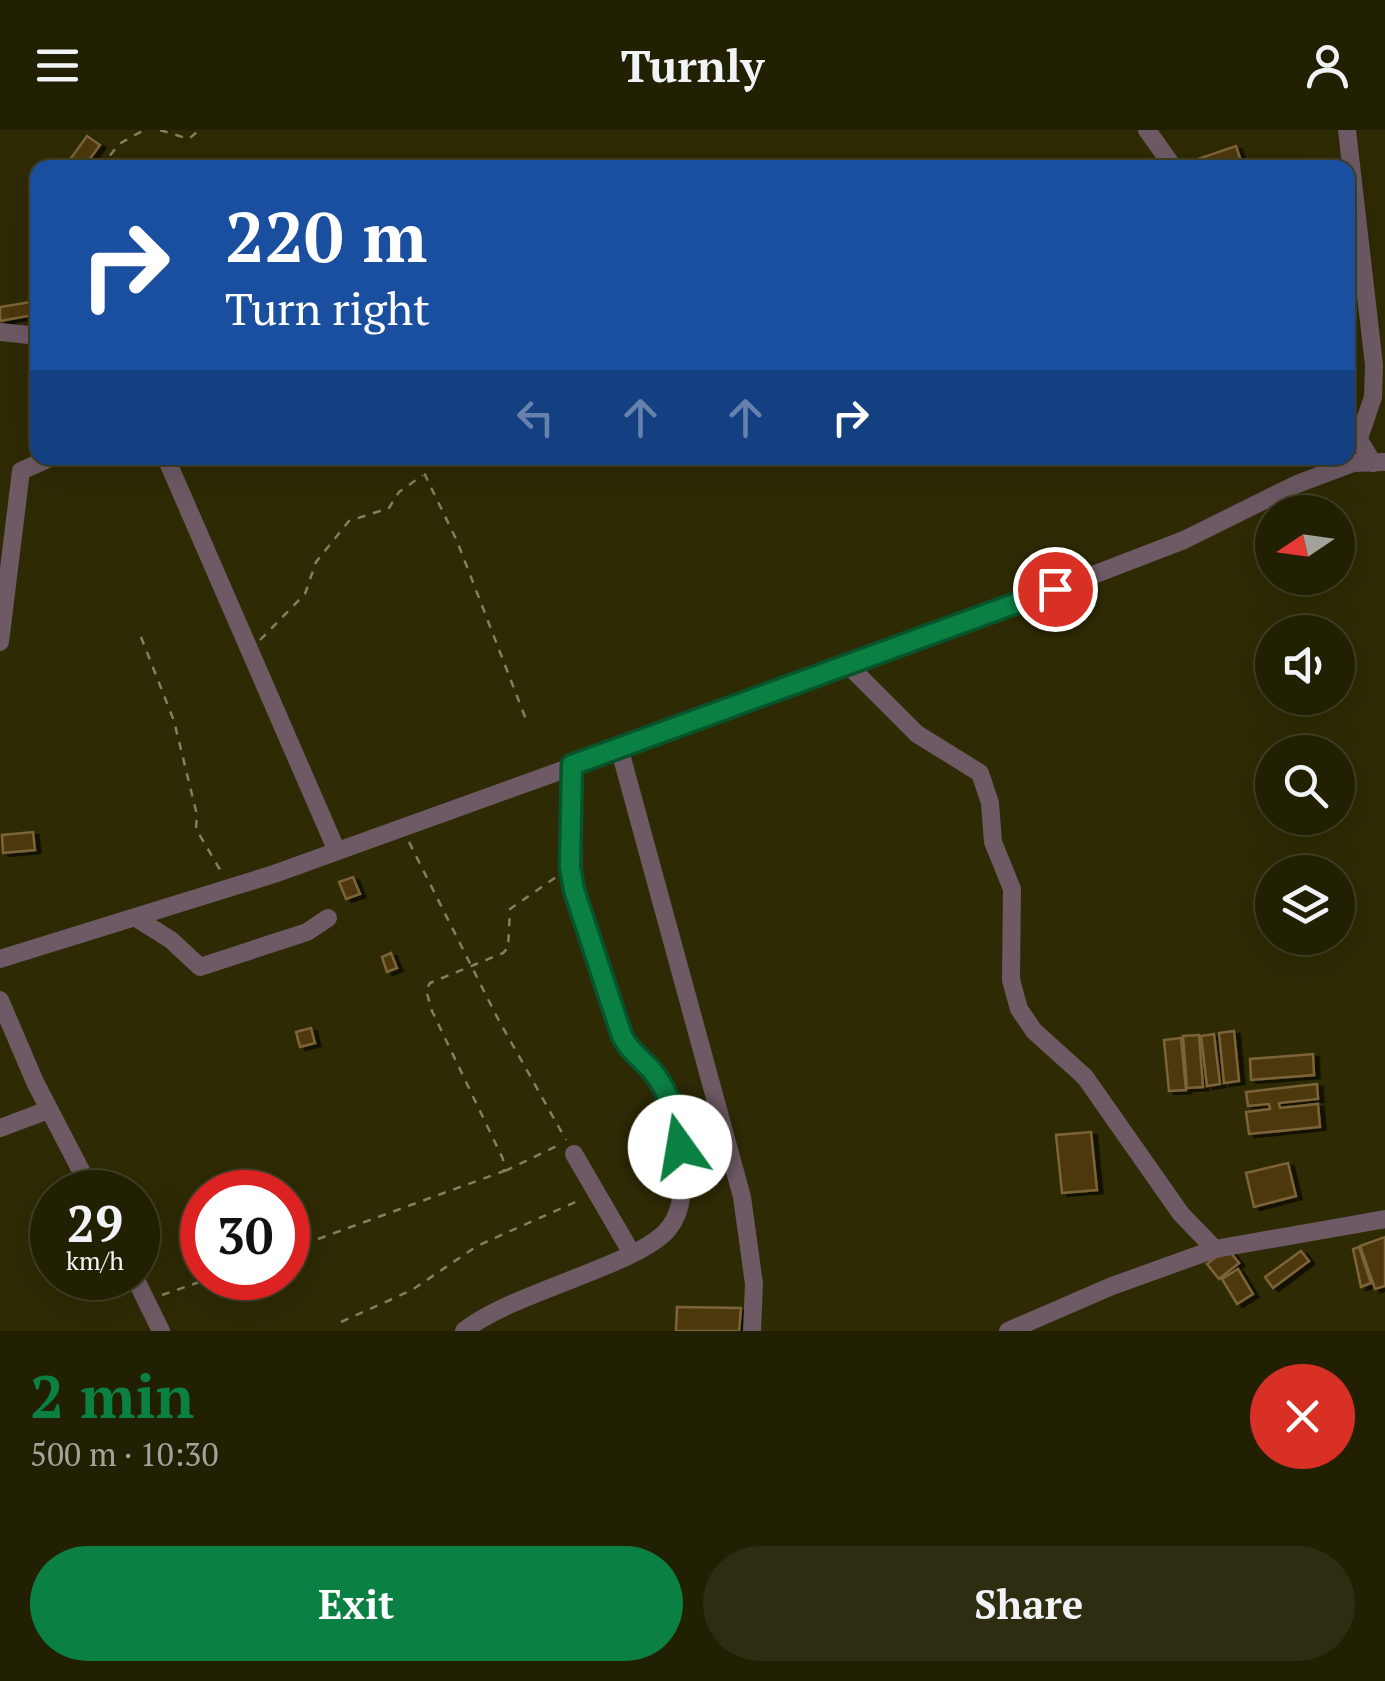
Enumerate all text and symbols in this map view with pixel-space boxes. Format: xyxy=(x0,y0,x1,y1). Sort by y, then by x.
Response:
text: Turnly xyxy=(621,35,764,95)
icon: menu xyxy=(30,38,85,93)
icon: person xyxy=(1300,38,1355,93)
text: 220 m xyxy=(225,189,427,282)
icon: right xyxy=(60,200,190,330)
text: Turn right xyxy=(225,278,430,338)
icon: left xyxy=(508,390,563,445)
icon: ahead xyxy=(613,390,668,445)
icon: ahead xyxy=(718,390,773,445)
icon: right xyxy=(823,390,878,445)
north arrow xyxy=(1255,495,1355,595)
map controls xyxy=(1255,495,1355,955)
pin xyxy=(1013,547,1098,632)
icon: arrive xyxy=(1028,562,1083,617)
button: sound xyxy=(1255,615,1355,715)
button: search xyxy=(1255,735,1355,835)
button: layers xyxy=(1255,855,1355,955)
position arrow xyxy=(628,1095,732,1199)
speed limit sign: 30 xyxy=(180,1170,310,1300)
text: 29 xyxy=(67,1190,123,1256)
text: km/h xyxy=(66,1244,124,1277)
text: 2 min xyxy=(30,1356,194,1435)
button: close xyxy=(1250,1364,1355,1469)
text: 500 m · 10:30 xyxy=(30,1433,218,1475)
button: Exit xyxy=(30,1546,683,1661)
button: Share xyxy=(703,1546,1355,1661)

